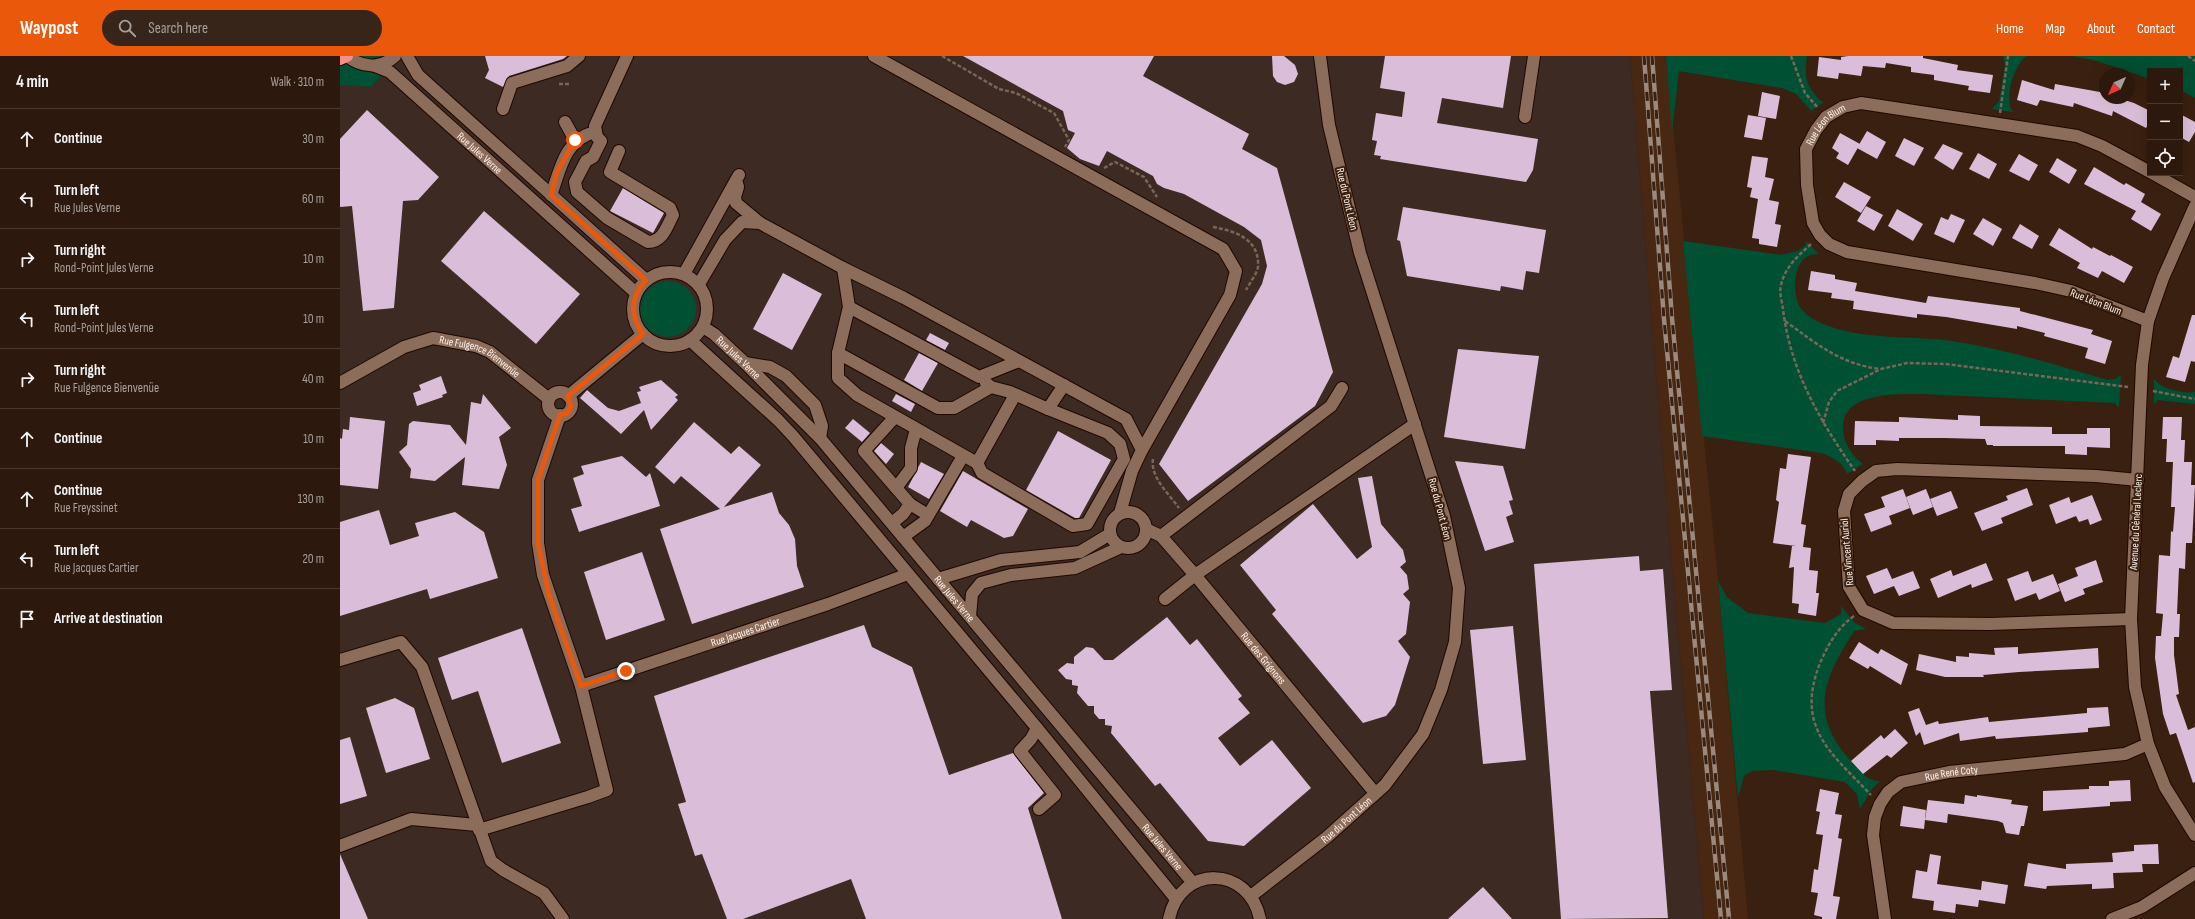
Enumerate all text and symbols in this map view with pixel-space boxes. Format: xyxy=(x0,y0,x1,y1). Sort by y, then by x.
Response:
search box xyxy=(102,10,382,46)
text: Waypost xyxy=(20,17,78,40)
icon: search xyxy=(116,17,138,39)
text: Search here xyxy=(148,19,208,38)
text: Home xyxy=(1996,20,2024,37)
text: Map xyxy=(2046,20,2065,37)
text: About xyxy=(2087,20,2115,37)
text: Contact xyxy=(2137,20,2175,37)
north arrow xyxy=(2099,68,2135,104)
map controls xyxy=(2147,68,2183,176)
button: + xyxy=(2147,68,2183,104)
text: 4 min xyxy=(16,72,49,92)
text: Walk · 310 m xyxy=(271,74,324,90)
street label: Rue Léon Blum xyxy=(1803,101,1848,147)
button: − xyxy=(2147,104,2183,140)
icon: ahead xyxy=(16,128,38,150)
text: Continue xyxy=(54,129,103,148)
street label: Rue Jules Verne xyxy=(455,129,505,176)
text: 30 m xyxy=(302,131,324,147)
route start xyxy=(566,131,584,149)
button: locate xyxy=(2147,140,2183,176)
street label: Rue du Pont Léon xyxy=(1334,167,1361,232)
text: Turn left xyxy=(54,181,99,200)
icon: left xyxy=(16,188,38,210)
text: 60 m xyxy=(302,191,324,207)
text: Rue Jules Verne xyxy=(54,200,120,216)
text: Turn right xyxy=(54,241,106,260)
icon: right xyxy=(16,248,38,270)
text: 10 m xyxy=(303,251,324,267)
text: Rond-Point Jules Verne xyxy=(54,260,154,276)
street label: Rue Léon Blum xyxy=(2069,286,2123,318)
text: Turn left xyxy=(54,301,99,320)
icon: left xyxy=(16,308,38,330)
text: 10 m xyxy=(303,311,324,327)
text: Rond-Point Jules Verne xyxy=(54,320,154,336)
street label: Rue Fulgence Bienvenüe xyxy=(438,333,523,380)
street label: Rue Jules Verne xyxy=(714,333,764,382)
text: Turn right xyxy=(54,361,106,380)
icon: right xyxy=(16,368,38,390)
text: 40 m xyxy=(302,371,324,387)
text: Rue Fulgence Bienvenüe xyxy=(54,380,159,396)
icon: ahead xyxy=(16,428,38,450)
text: Continue xyxy=(54,429,103,448)
text: 10 m xyxy=(303,431,324,447)
street label: Avenue du Général Leclerc xyxy=(2127,474,2145,571)
street label: Rue du Pont Léon xyxy=(1425,477,1455,542)
text: Continue xyxy=(54,481,103,500)
icon: ahead xyxy=(16,488,38,510)
text: 130 m xyxy=(298,491,324,507)
text: Rue Freyssinet xyxy=(54,500,118,516)
street label: Rue Vincent Auriol xyxy=(1838,518,1856,586)
text: Turn left xyxy=(54,541,99,560)
icon: left xyxy=(16,548,38,570)
text: 20 m xyxy=(302,551,324,567)
text: Rue Jacques Cartier xyxy=(54,560,139,576)
street label: Rue Jules Verne xyxy=(931,573,978,624)
icon: arrive xyxy=(16,608,38,630)
text: Arrive at destination xyxy=(54,609,163,628)
street label: Rue Jacques Cartier xyxy=(709,614,781,649)
street label: Rue des Grignons xyxy=(1238,629,1289,687)
route end xyxy=(617,662,635,680)
street label: Rue René Coty xyxy=(1924,762,1979,783)
street label: Rue du Pont Léon xyxy=(1318,794,1374,846)
street label: Rue Jules Verne xyxy=(1140,821,1186,873)

